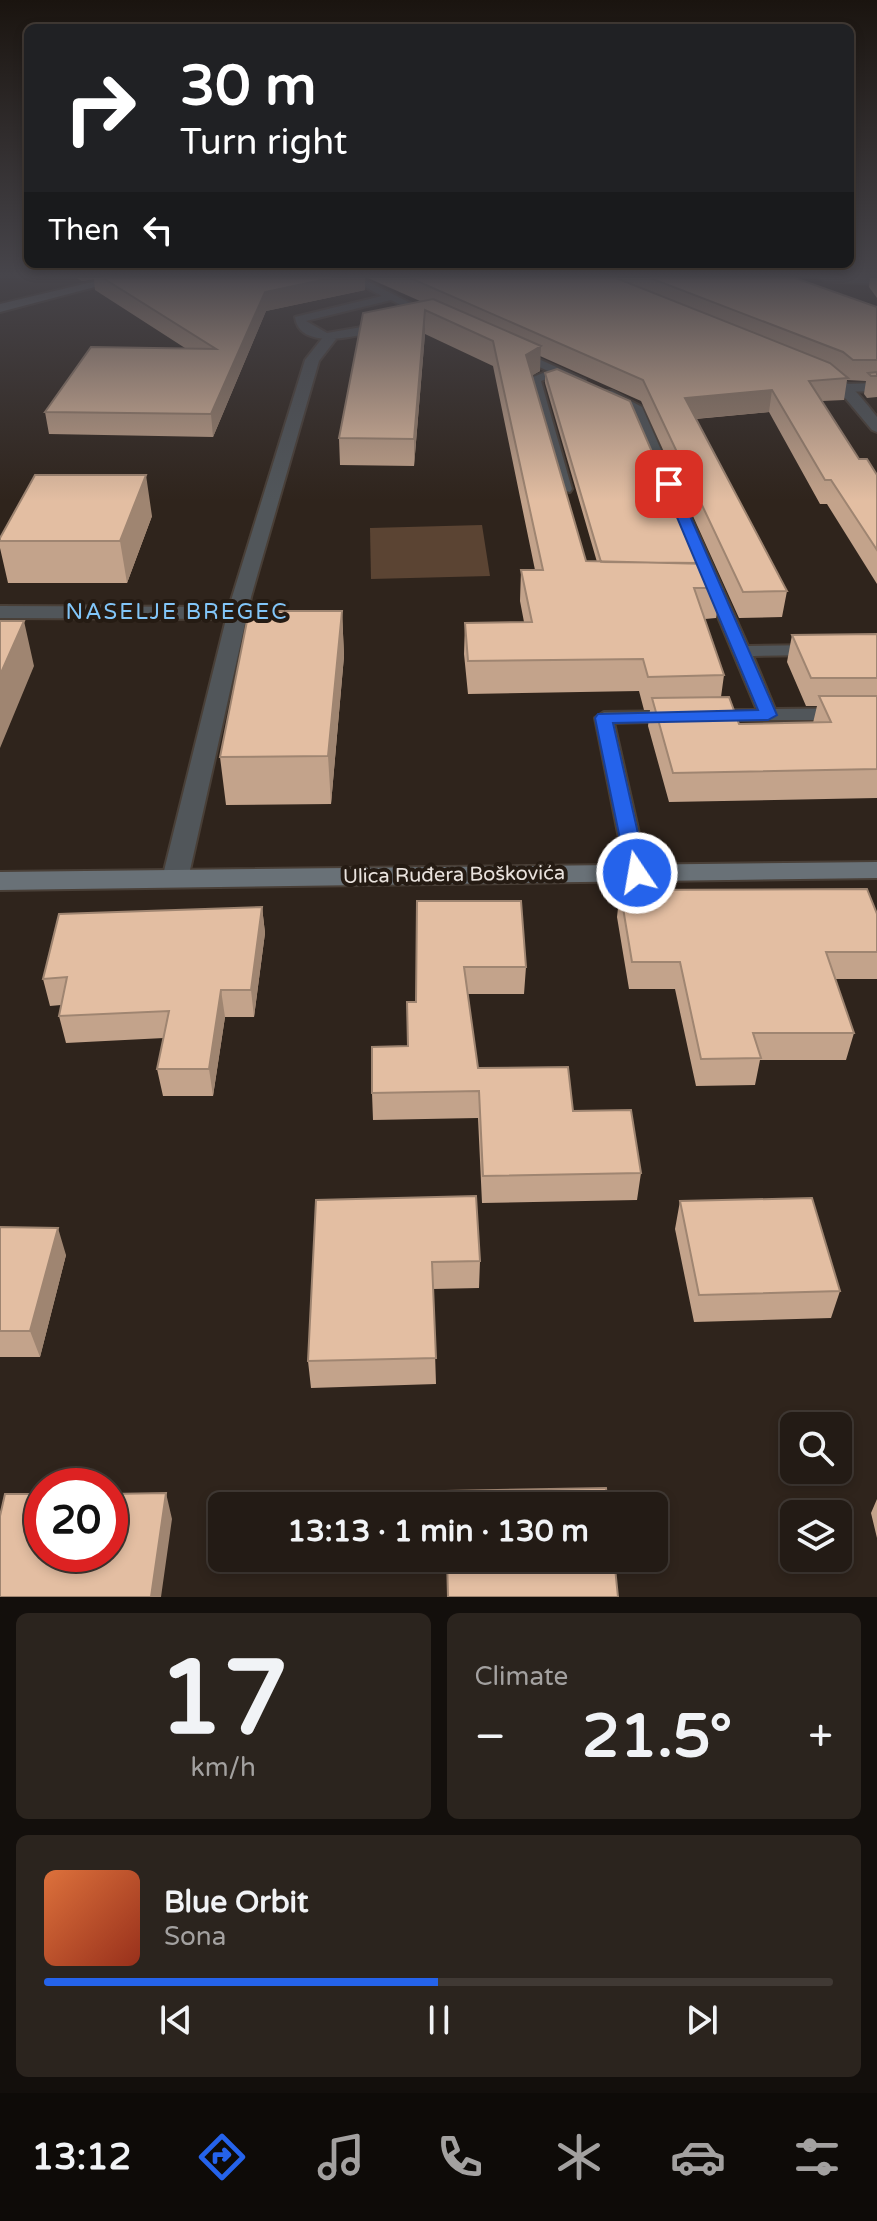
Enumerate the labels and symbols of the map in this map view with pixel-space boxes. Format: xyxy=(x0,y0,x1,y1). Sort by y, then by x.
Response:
pin xyxy=(635,450,703,518)
district label: NASELJE BREGEC xyxy=(66,599,288,625)
position arrow xyxy=(595,831,679,915)
street label: Ulica Ruđera Boškovića xyxy=(343,861,565,889)
speed limit sign: 20 xyxy=(24,1468,128,1572)

